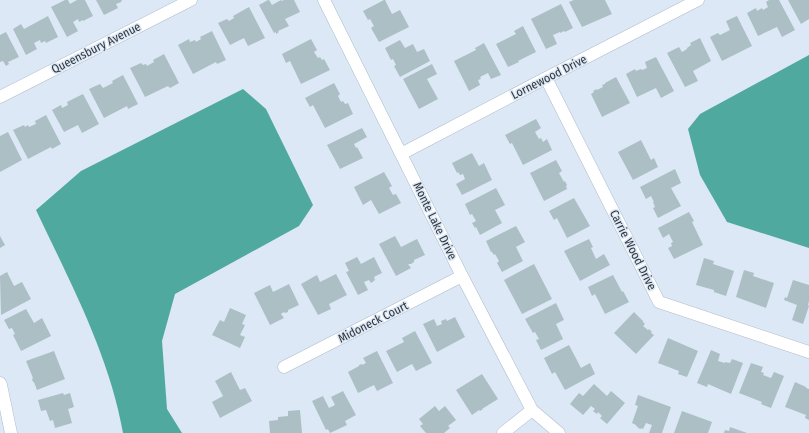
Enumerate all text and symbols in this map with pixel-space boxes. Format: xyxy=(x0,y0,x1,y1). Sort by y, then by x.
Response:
street label: Queensbury Avenue xyxy=(49,19,143,77)
street label: Lornewood Drive xyxy=(509,52,589,102)
street label: Monte Lake Drive xyxy=(410,180,460,262)
street label: Carrie Wood Drive xyxy=(607,208,659,293)
street label: Midoneck Court xyxy=(336,298,410,346)

